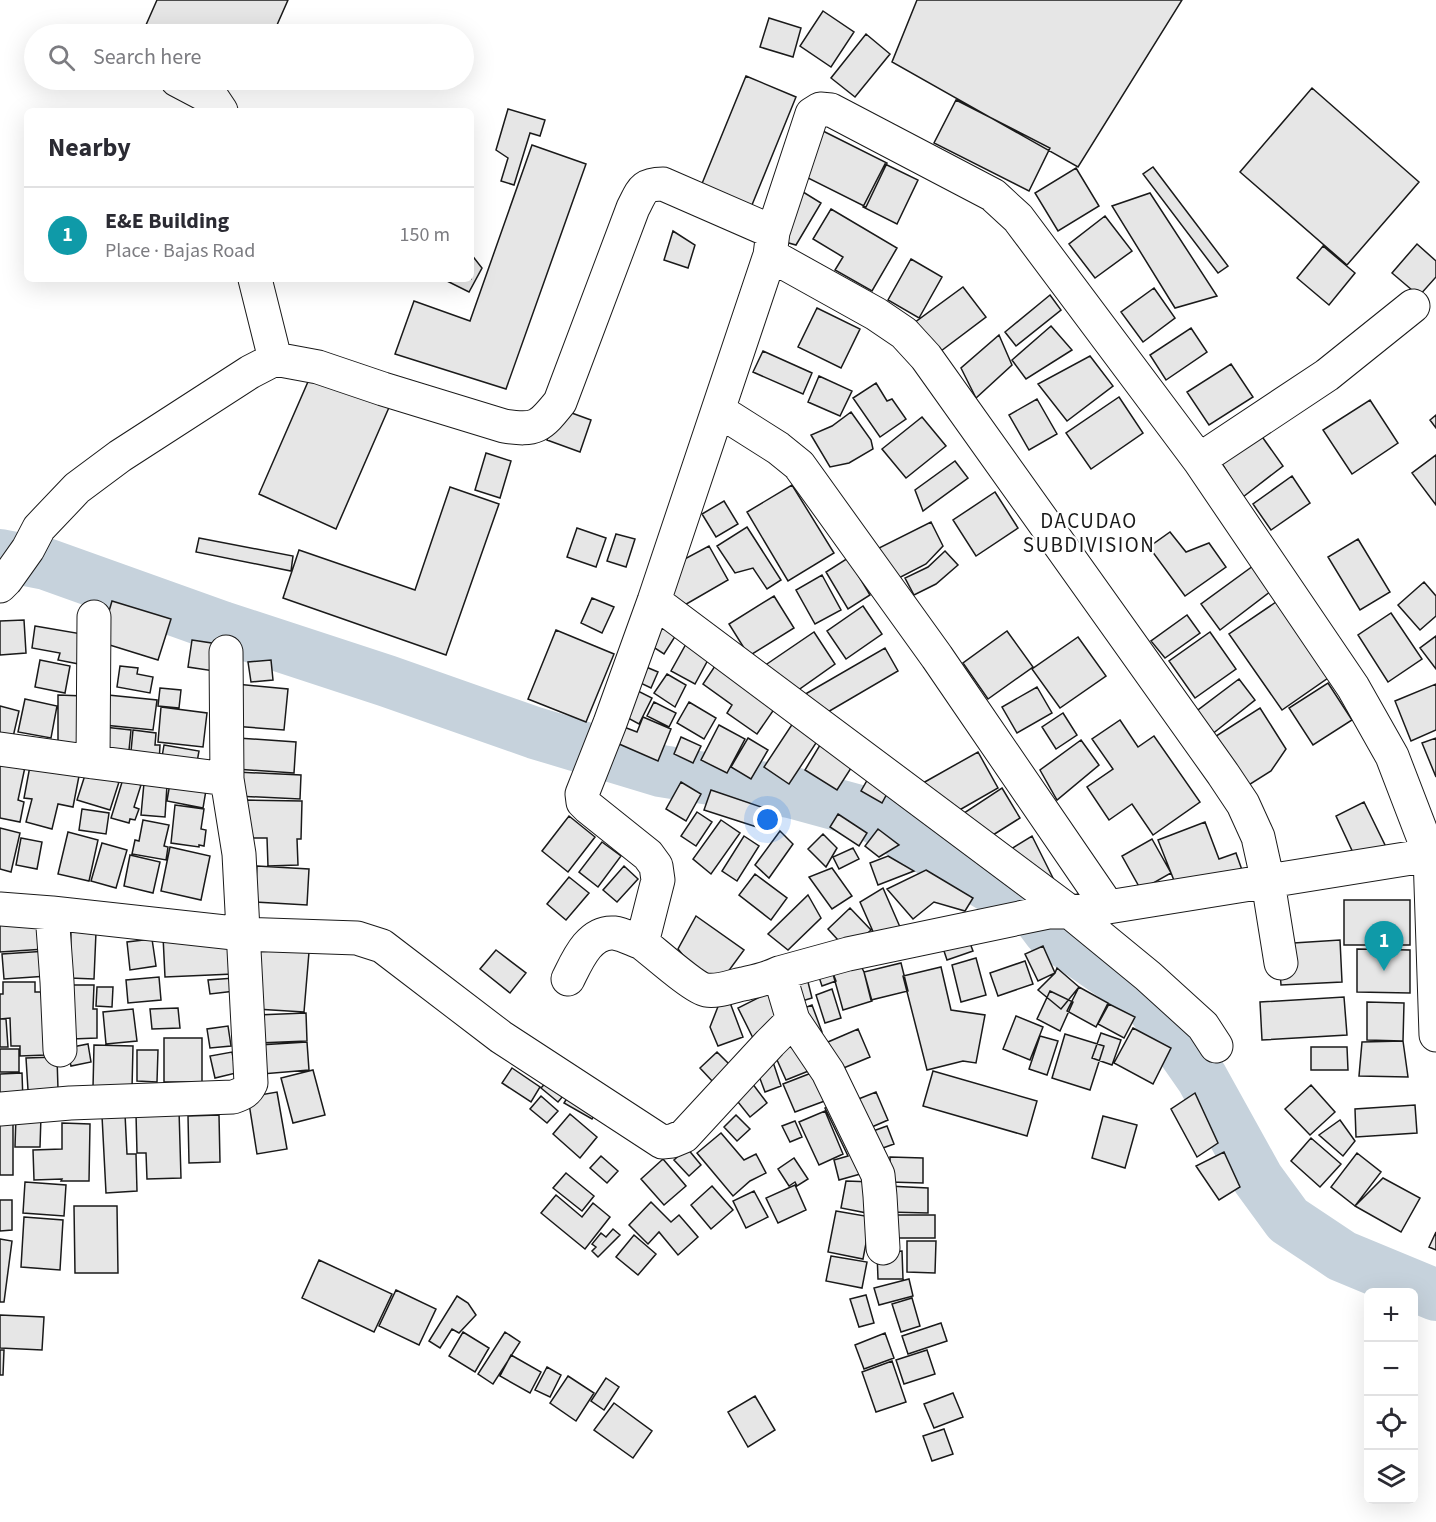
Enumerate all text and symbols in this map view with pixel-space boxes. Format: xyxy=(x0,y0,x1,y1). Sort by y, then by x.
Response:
search box xyxy=(24,24,474,90)
icon: search xyxy=(45,41,78,74)
text: Search here xyxy=(93,41,201,73)
text: Nearby xyxy=(48,129,131,166)
text: E&E Building xyxy=(105,205,229,237)
text: 1 xyxy=(62,221,73,249)
text: 150 m xyxy=(400,221,450,249)
text: Place · Bajas Road xyxy=(105,237,255,265)
district label: DACUDAO SUBDIVISION xyxy=(1023,506,1155,560)
your location xyxy=(753,805,782,834)
pin: 1 xyxy=(1364,922,1404,971)
map controls xyxy=(1364,1288,1418,1504)
button: + xyxy=(1364,1288,1418,1342)
button: − xyxy=(1364,1342,1418,1396)
button: locate xyxy=(1364,1396,1418,1450)
button: layers xyxy=(1364,1450,1418,1504)

